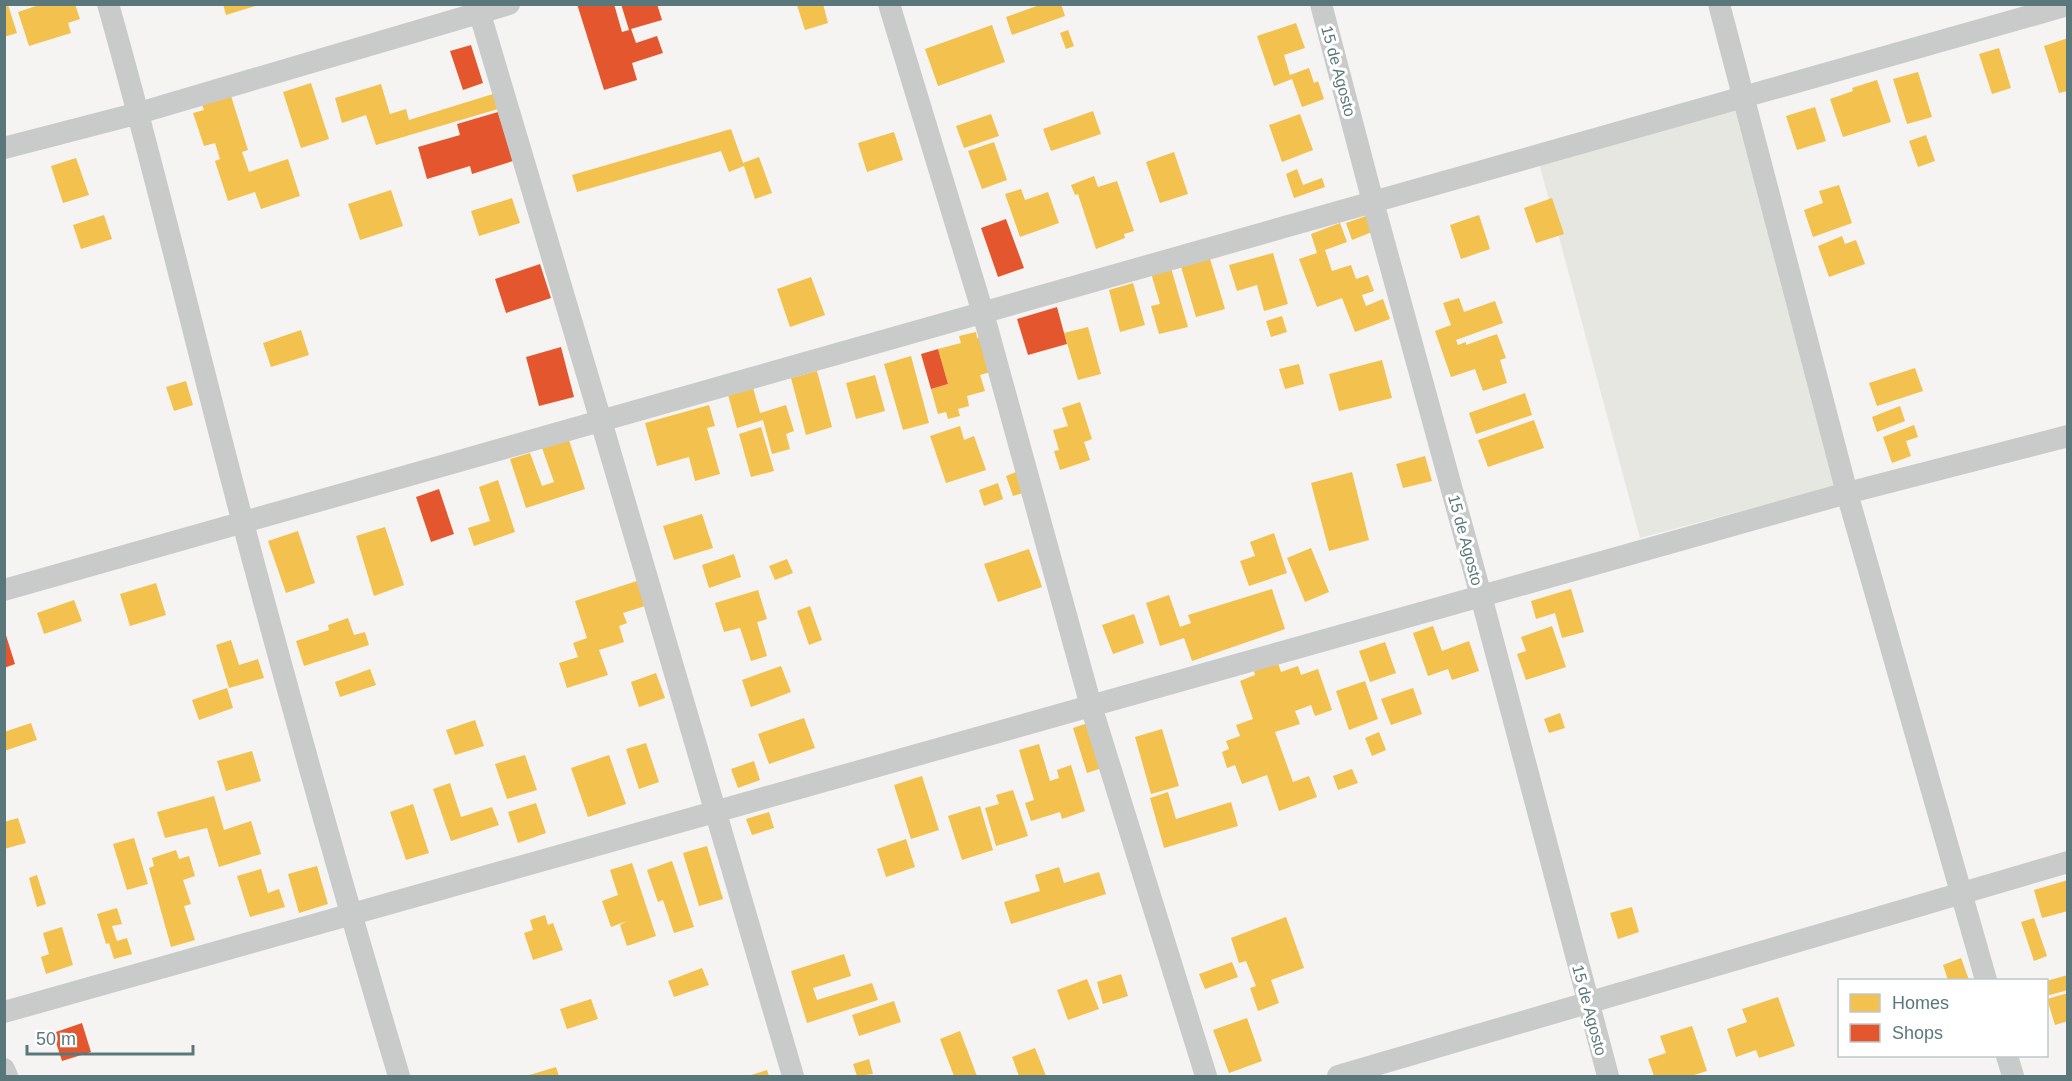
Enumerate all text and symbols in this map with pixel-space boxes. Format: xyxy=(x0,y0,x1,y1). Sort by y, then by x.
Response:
street label: 15 de Agosto xyxy=(1318,24,1359,119)
street label: 15 de Agosto xyxy=(1445,493,1486,588)
street label: 15 de Agosto xyxy=(1569,963,1610,1058)
legend xyxy=(1838,979,2048,1057)
text: Homes xyxy=(1892,993,1949,1013)
scale bar xyxy=(27,1018,194,1056)
text: Shops xyxy=(1892,1023,1943,1043)
text: 50 m xyxy=(36,1029,76,1049)

